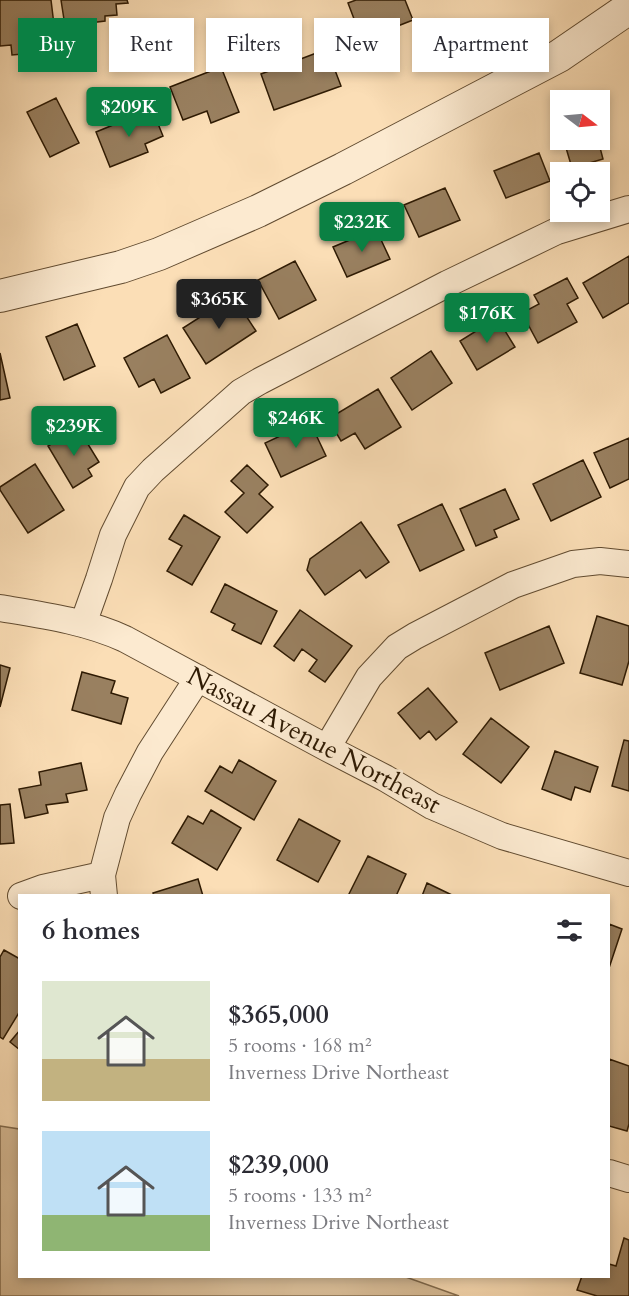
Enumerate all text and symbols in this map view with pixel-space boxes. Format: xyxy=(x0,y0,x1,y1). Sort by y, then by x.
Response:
chip: Buy xyxy=(18,18,97,72)
chip: Rent xyxy=(109,18,194,72)
chip: Filters xyxy=(206,18,302,72)
chip: New xyxy=(314,18,400,72)
chip: Apartment xyxy=(412,18,549,72)
pin: $209K xyxy=(87,87,171,138)
north arrow xyxy=(550,90,610,150)
map controls xyxy=(550,90,610,222)
text: $209K xyxy=(100,93,158,120)
button: locate xyxy=(550,162,610,222)
pin: $232K xyxy=(320,202,404,253)
text: $232K xyxy=(333,208,391,235)
pin: $365K xyxy=(177,279,261,330)
text: $365K xyxy=(190,285,248,312)
pin: $176K xyxy=(445,293,529,344)
text: $176K xyxy=(458,299,516,326)
pin: $246K xyxy=(254,398,338,449)
text: $246K xyxy=(267,404,325,431)
pin: $239K xyxy=(32,406,116,457)
text: $239K xyxy=(45,412,103,439)
street label: Nassau Avenue Northeast xyxy=(181,658,447,822)
text: 6 homes xyxy=(42,913,140,948)
icon: filters xyxy=(553,914,586,947)
text: $365,000 xyxy=(228,997,329,1032)
icon: home xyxy=(90,1005,162,1077)
text: 5 rooms · 168 m² xyxy=(228,1032,372,1059)
text: Inverness Drive Northeast xyxy=(228,1059,449,1086)
text: $239,000 xyxy=(228,1147,329,1182)
icon: home xyxy=(90,1155,162,1227)
text: 5 rooms · 133 m² xyxy=(228,1182,372,1209)
text: Inverness Drive Northeast xyxy=(228,1209,449,1236)

